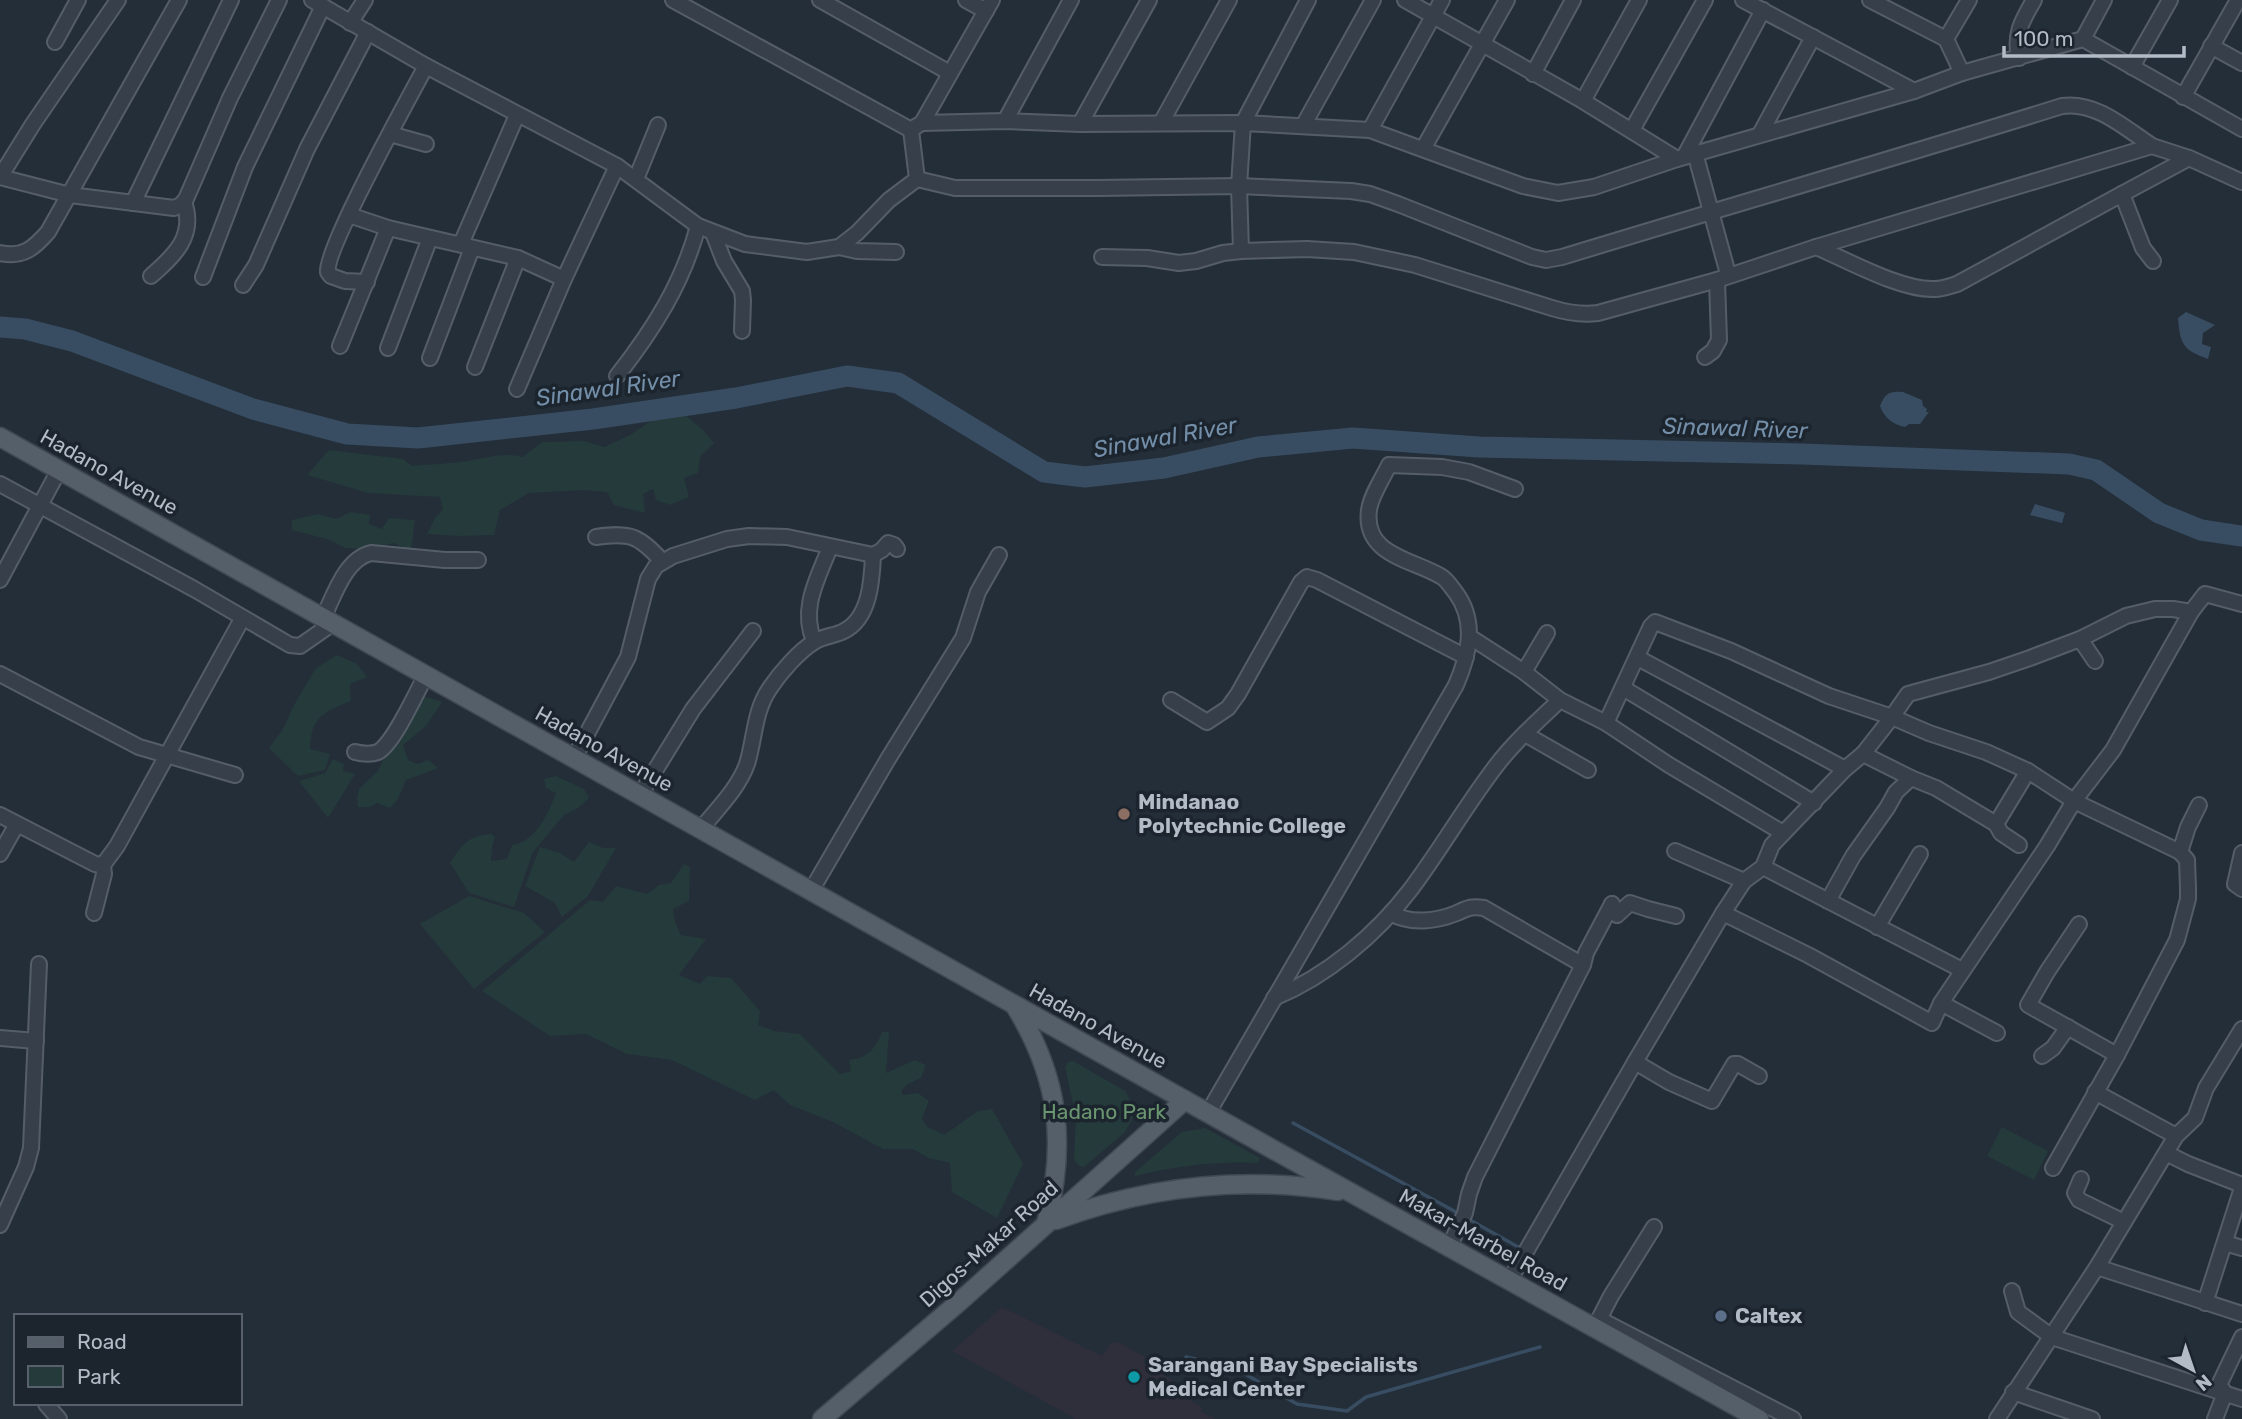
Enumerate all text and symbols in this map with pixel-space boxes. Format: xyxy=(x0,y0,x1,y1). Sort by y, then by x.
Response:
scale bar xyxy=(2004,14,2184,58)
text: 100 m xyxy=(2014,26,2073,51)
water label: Sinawal River xyxy=(534,364,683,412)
water label: Sinawal River xyxy=(1091,410,1240,463)
water label: Sinawal River xyxy=(1662,411,1809,445)
street label: Hadano Avenue xyxy=(36,423,182,520)
street label: Hadano Avenue xyxy=(531,700,677,797)
place label: Mindanao Polytechnic College xyxy=(1138,789,1346,838)
marker: Mindanao Polytechnic College xyxy=(1116,806,1132,822)
street label: Hadano Avenue xyxy=(1025,977,1171,1074)
park label: Hadano Park xyxy=(1042,1099,1166,1124)
street label: Digos-Makar Road xyxy=(914,1175,1063,1312)
street label: Makar-Marbel Road xyxy=(1395,1183,1572,1296)
place label: Caltex xyxy=(1735,1303,1803,1328)
marker: Caltex xyxy=(1713,1308,1729,1324)
legend xyxy=(14,1314,242,1405)
text: Road xyxy=(77,1329,127,1354)
north arrow xyxy=(2158,1335,2228,1405)
place label: Sarangani Bay Specialists Medical Center xyxy=(1148,1352,1418,1401)
text: Park xyxy=(77,1364,121,1389)
marker: Sarangani Bay Specialists Medical Center xyxy=(1126,1369,1142,1385)
text: N xyxy=(2191,1369,2216,1396)

